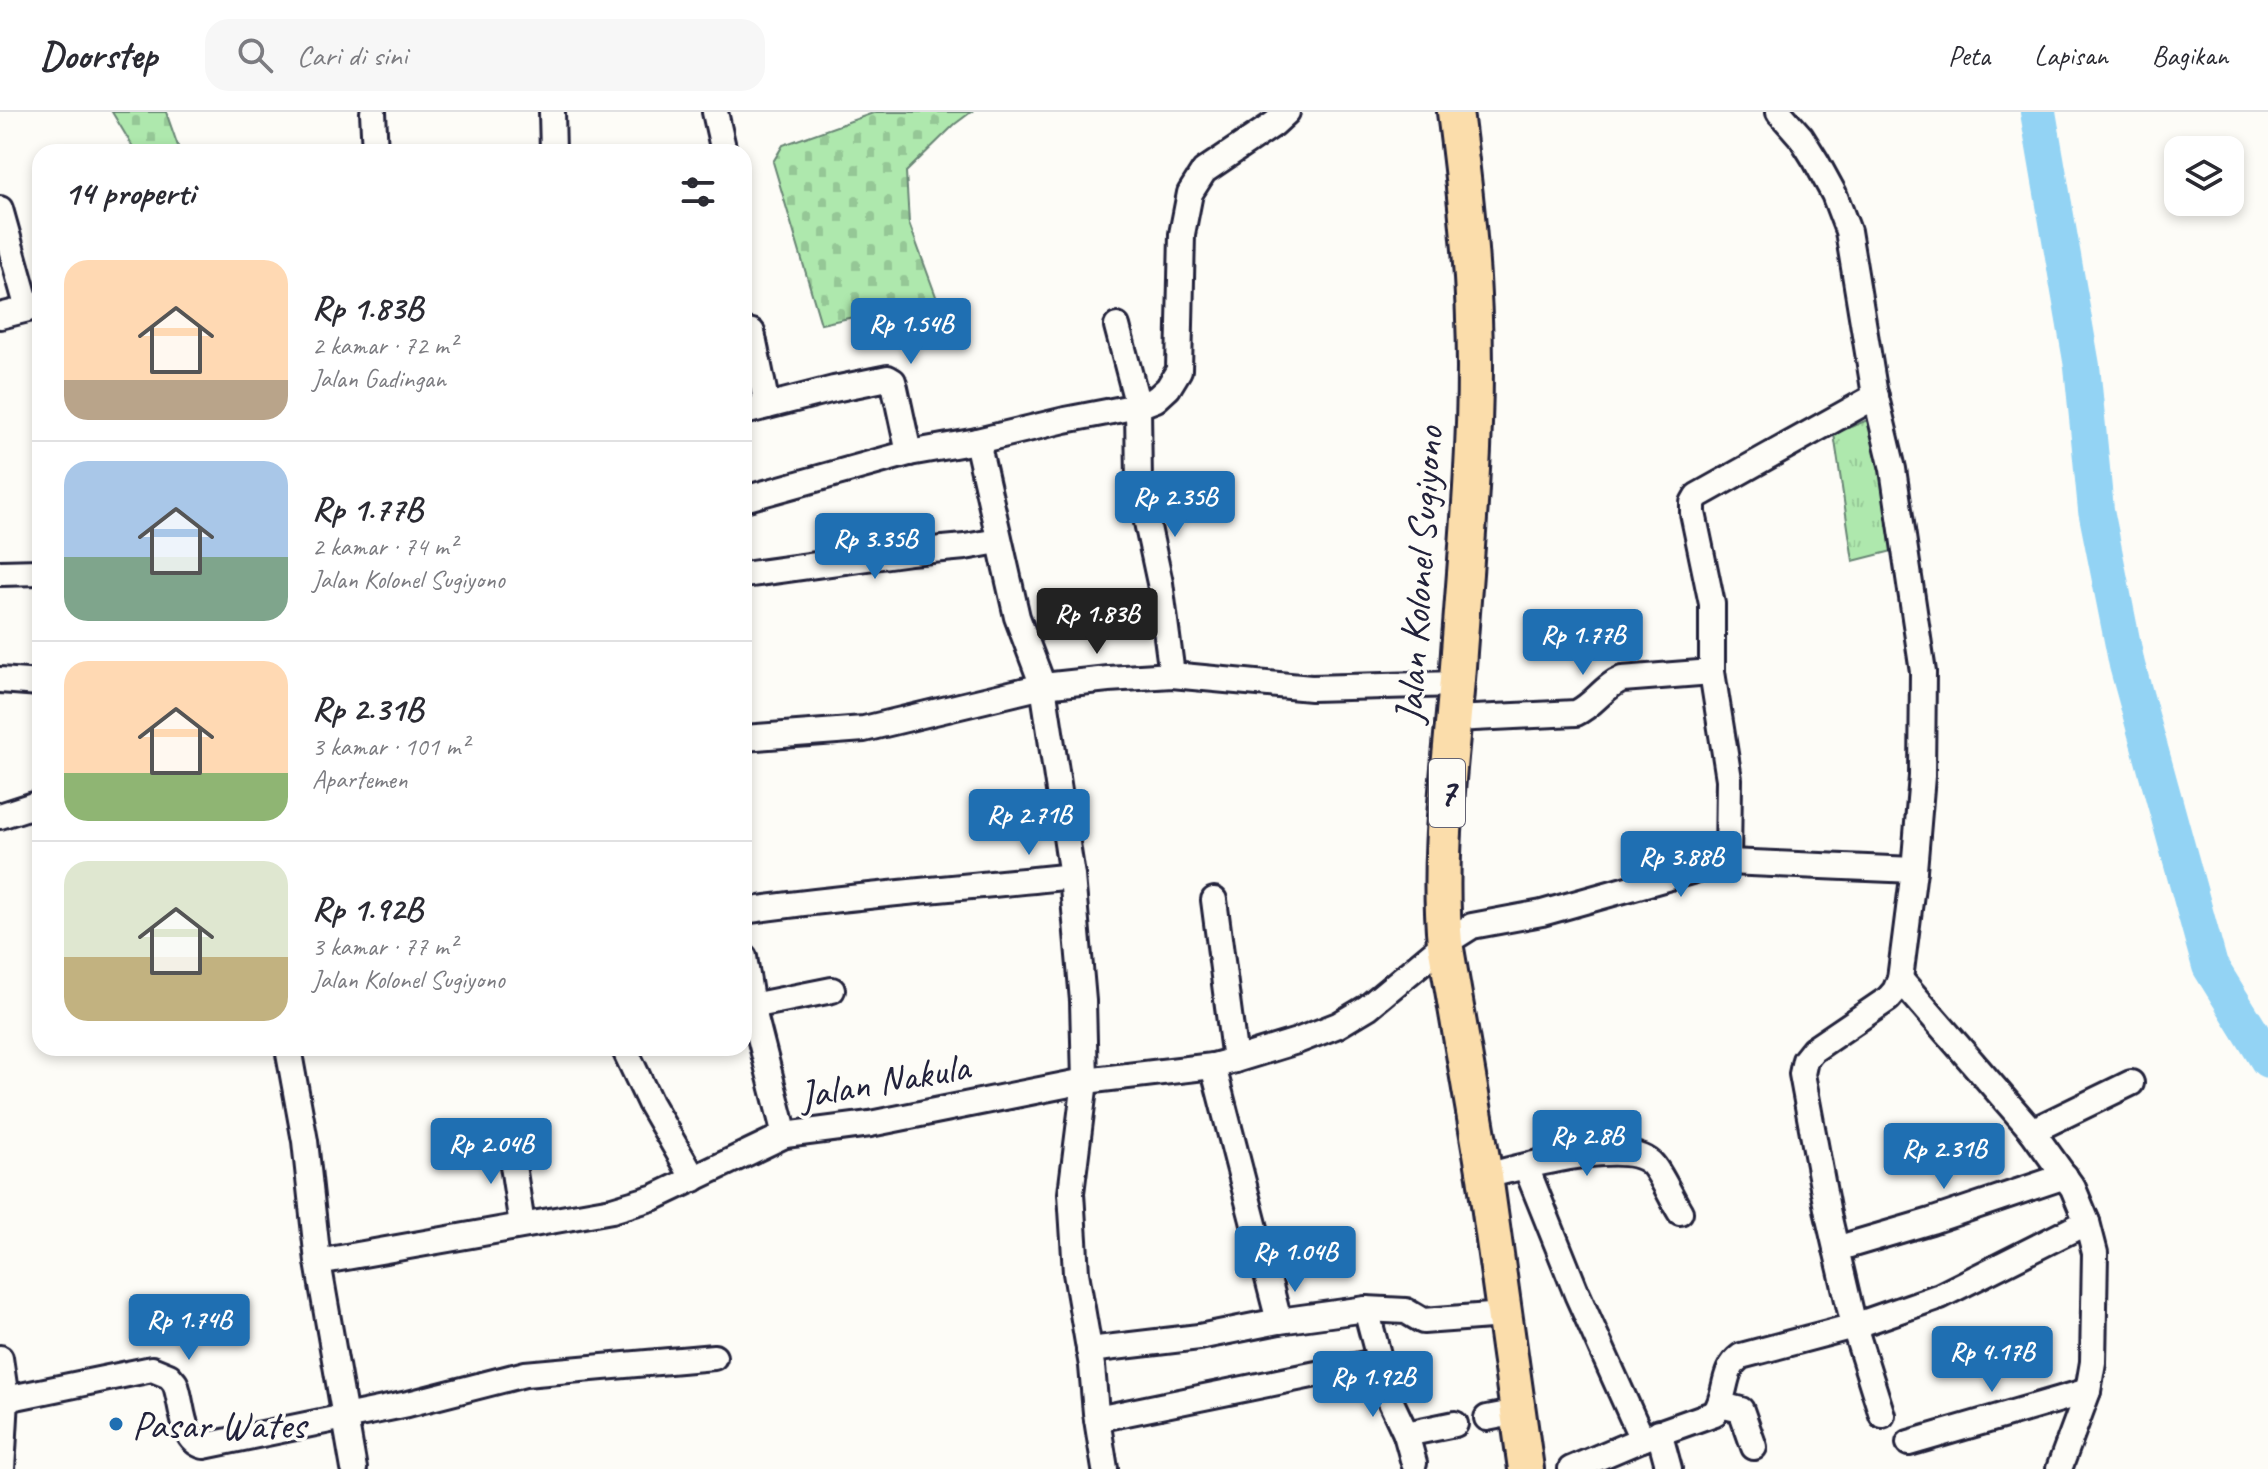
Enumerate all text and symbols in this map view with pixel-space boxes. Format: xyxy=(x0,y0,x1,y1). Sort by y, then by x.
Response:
search box xyxy=(205,19,765,91)
text: Doorstep xyxy=(40,32,157,79)
icon: search xyxy=(233,33,277,77)
text: Cari di sini xyxy=(297,36,407,74)
text: Peta xyxy=(1948,38,1990,73)
text: Lapisan xyxy=(2034,38,2108,73)
text: Bagikan xyxy=(2152,38,2228,73)
map controls xyxy=(2164,136,2244,216)
button: layers xyxy=(2164,136,2244,216)
icon: filters xyxy=(676,170,720,214)
text: 14 properti xyxy=(64,171,195,214)
text: Rp 1.83B xyxy=(312,286,423,329)
icon: home xyxy=(128,292,224,388)
pin: Rp 1.54B xyxy=(828,298,994,366)
text: Rp 1.54B xyxy=(869,307,953,340)
text: 2 kamar · 72 m² xyxy=(312,329,457,362)
text: Jalan Gadingan xyxy=(312,362,446,395)
street label: Jalan Kolonel Sugiyono xyxy=(1384,424,1454,727)
pin: Rp 2.35B xyxy=(1092,471,1258,539)
text: Rp 2.35B xyxy=(1133,480,1217,513)
text: Rp 1.77B xyxy=(312,487,422,530)
icon: home xyxy=(128,493,224,589)
pin: Rp 3.35B xyxy=(792,513,958,581)
text: Rp 3.35B xyxy=(833,522,917,555)
text: 2 kamar · 74 m² xyxy=(312,530,457,563)
text: Jalan Kolonel Sugiyono xyxy=(312,563,505,596)
pin: Rp 1.83B xyxy=(1014,588,1180,656)
text: Rp 1.83B xyxy=(1055,597,1139,630)
pin: Rp 1.77B xyxy=(1500,609,1666,677)
text: Rp 1.77B xyxy=(1541,618,1625,651)
text: Rp 2.31B xyxy=(312,687,423,730)
icon: home xyxy=(128,693,224,789)
text: 3 kamar · 101 m² xyxy=(312,730,468,763)
road number: 7 xyxy=(1429,759,1465,827)
text: Apartemen xyxy=(312,763,407,796)
pin: Rp 2.71B xyxy=(946,789,1112,857)
text: Rp 2.71B xyxy=(987,798,1071,831)
pin: Rp 3.88B xyxy=(1598,831,1764,899)
text: Rp 3.88B xyxy=(1639,840,1723,873)
text: Rp 1.92B xyxy=(312,887,422,930)
icon: home xyxy=(128,893,224,989)
text: 3 kamar · 77 m² xyxy=(312,930,457,963)
text: Jalan Kolonel Sugiyono xyxy=(312,963,505,996)
street label: Jalan Nakula xyxy=(793,1041,976,1121)
pin: Rp 2.8B xyxy=(1513,1110,1661,1178)
pin: Rp 2.04B xyxy=(408,1118,574,1186)
text: Rp 2.8B xyxy=(1551,1119,1623,1152)
pin: Rp 2.31B xyxy=(1861,1123,2027,1191)
text: Rp 2.04B xyxy=(449,1127,533,1160)
text: Rp 2.31B xyxy=(1902,1132,1986,1165)
pin: Rp 1.04B xyxy=(1212,1226,1378,1294)
text: Rp 1.04B xyxy=(1253,1235,1337,1268)
pin: Rp 1.74B xyxy=(106,1294,272,1362)
text: Rp 1.74B xyxy=(147,1303,231,1336)
pin: Rp 4.17B xyxy=(1909,1326,2075,1394)
text: Rp 4.17B xyxy=(1950,1335,2034,1368)
pin: Rp 1.92B xyxy=(1290,1351,1456,1419)
text: Rp 1.92B xyxy=(1331,1360,1415,1393)
place label: Pasar Wates xyxy=(132,1400,309,1450)
marker: Pasar Wates xyxy=(107,1415,125,1433)

